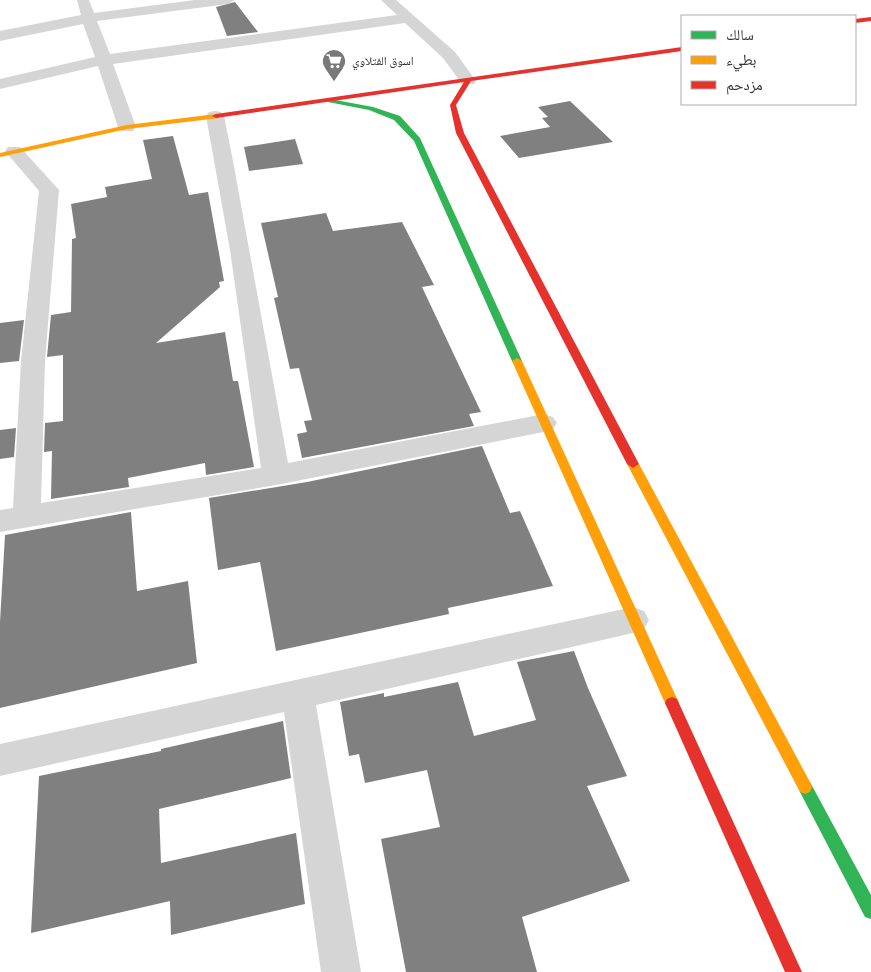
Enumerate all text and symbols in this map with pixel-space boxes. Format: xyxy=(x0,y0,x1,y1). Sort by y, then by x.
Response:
legend xyxy=(681,15,856,105)
text: سالك xyxy=(726,26,754,44)
supermarket icon: اسوق الفتلاوي xyxy=(321,48,347,82)
text: بطيء xyxy=(726,51,756,72)
place label: اسوق الفتلاوي xyxy=(352,54,414,71)
text: مزدحم xyxy=(726,76,763,95)

